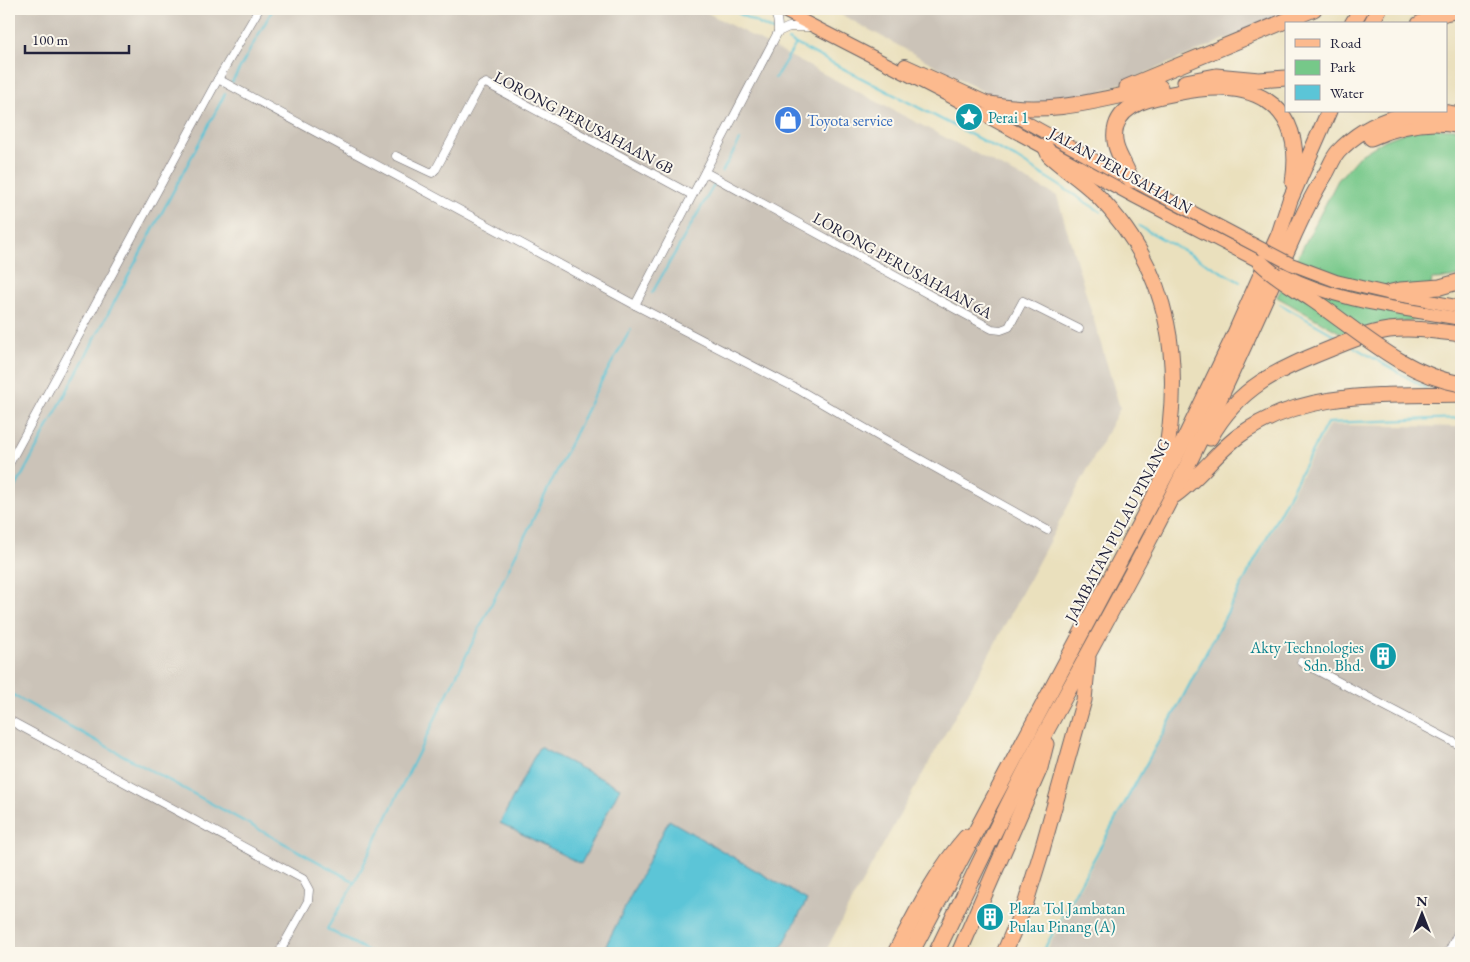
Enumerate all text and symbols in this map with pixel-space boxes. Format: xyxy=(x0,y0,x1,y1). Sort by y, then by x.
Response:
scale bar xyxy=(25,22,129,54)
legend xyxy=(1285,22,1448,112)
text: 100 m xyxy=(32,30,69,49)
text: Road xyxy=(1330,33,1362,52)
text: Park xyxy=(1330,57,1357,76)
street label: LORONG PERUSAHAAN 6B xyxy=(490,66,677,179)
text: Water xyxy=(1330,83,1364,102)
place icon: Perai 1 xyxy=(954,102,984,132)
shop icon: Toyota service xyxy=(773,105,803,135)
place label: Perai 1 xyxy=(988,107,1029,128)
place label: Toyota service xyxy=(807,110,893,131)
street label: JALAN PERUSAHAAN xyxy=(1044,121,1196,219)
street label: LORONG PERUSAHAAN 6A xyxy=(809,207,997,324)
street label: JAMBATAN PULAU PINANG xyxy=(1059,435,1175,627)
place label: Akty Technologies Sdn. Bhd. xyxy=(1249,637,1364,676)
building icon: Akty Technologies Sdn. Bhd. xyxy=(1368,641,1398,671)
north arrow xyxy=(1398,890,1448,940)
text: N xyxy=(1416,892,1428,910)
place label: Plaza Tol Jambatan Pulau Pinang (A) xyxy=(1009,898,1126,937)
building icon: Plaza Tol Jambatan Pulau Pinang (A) xyxy=(975,902,1005,932)

